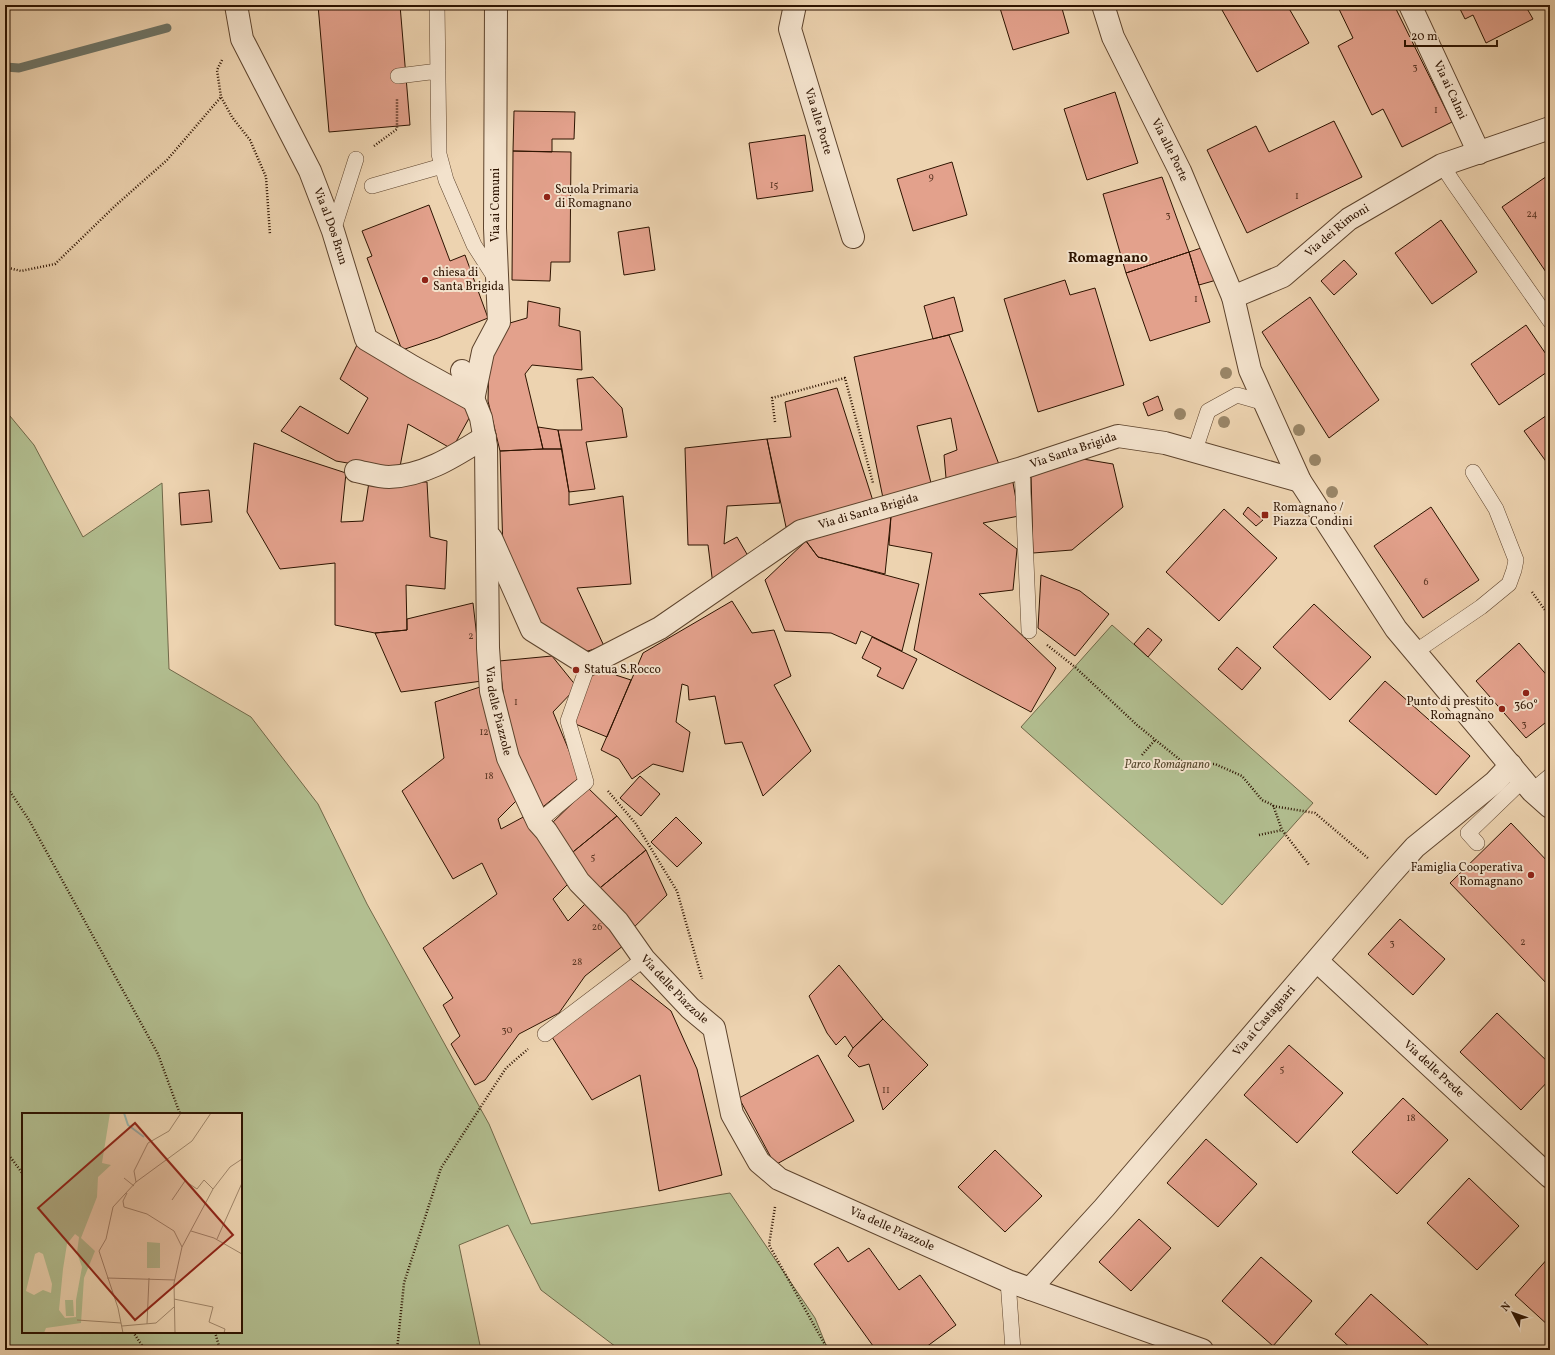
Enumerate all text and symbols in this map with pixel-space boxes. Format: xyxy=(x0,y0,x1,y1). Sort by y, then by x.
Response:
scale bar xyxy=(1405,22,1497,48)
text: 20 m xyxy=(1411,29,1438,45)
street label: Via ai Calmi xyxy=(1429,58,1471,123)
house number: 3 xyxy=(1412,60,1418,74)
street label: Via alle Porte xyxy=(800,86,836,157)
house number: 1 xyxy=(1434,103,1438,117)
street label: Via alle Porte xyxy=(1147,116,1192,185)
street label: Via ai Comuni xyxy=(488,168,504,242)
house number: 9 xyxy=(928,170,934,184)
house number: 15 xyxy=(770,178,779,192)
place label: Scuola Primaria di Romagnano xyxy=(555,182,639,212)
street label: Via al Dos Brun xyxy=(309,185,351,267)
house number: 1 xyxy=(1295,189,1299,203)
marker: Scuola Primaria di Romagnano xyxy=(542,192,552,202)
street label: Via dei Rimoni xyxy=(1302,201,1373,261)
house number: 24 xyxy=(1526,207,1538,221)
house number: 3 xyxy=(1165,208,1171,222)
district label: Romagnano xyxy=(1068,249,1148,268)
place label: chiesa di Santa Brigida xyxy=(433,265,504,295)
marker: chiesa di Santa Brigida xyxy=(420,275,430,285)
house number: 1 xyxy=(1194,292,1198,306)
street label: Via Santa Brigida xyxy=(1028,429,1119,473)
street label: Via di Santa Brigida xyxy=(816,490,920,534)
place label: Romagnano / Piazza Condini xyxy=(1273,500,1353,530)
marker: Romagnano / Piazza Condini xyxy=(1260,510,1270,520)
house number: 6 xyxy=(1423,575,1429,589)
house number: 2 xyxy=(468,629,474,643)
place label: Statua S.Rocco xyxy=(584,662,661,678)
street label: Via delle Piazzole xyxy=(481,665,515,758)
marker: Statua S.Rocco xyxy=(571,665,581,675)
marker: 360° xyxy=(1521,688,1531,698)
place label: Punto di prestito Romagnano xyxy=(1406,694,1494,724)
house number: 1 xyxy=(514,695,518,709)
place label: 360° xyxy=(1514,698,1538,714)
marker: Punto di prestito Romagnano xyxy=(1497,704,1507,714)
house number: 3 xyxy=(1521,717,1527,731)
house number: 12 xyxy=(479,725,489,739)
park label: Parco Romagnano xyxy=(1124,757,1210,773)
house number: 18 xyxy=(485,769,493,783)
house number: 5 xyxy=(591,850,596,864)
place label: Famiglia Cooperativa Romagnano xyxy=(1411,860,1523,890)
marker: Famiglia Cooperativa Romagnano xyxy=(1526,870,1536,880)
house number: 26 xyxy=(592,920,602,934)
house number: 2 xyxy=(1520,935,1526,949)
house number: 3 xyxy=(1389,936,1395,950)
street label: Via delle Piazzole xyxy=(636,952,712,1028)
house number: 28 xyxy=(572,955,582,969)
street label: Via ai Castagnari xyxy=(1229,982,1300,1060)
house number: 30 xyxy=(502,1023,512,1037)
street label: Via delle Prede xyxy=(1400,1037,1468,1102)
house number: 5 xyxy=(1280,1062,1285,1076)
house number: 11 xyxy=(882,1083,890,1097)
house number: 18 xyxy=(1407,1111,1415,1125)
inset map xyxy=(22,1113,242,1333)
street label: Via delle Piazzole xyxy=(847,1203,937,1255)
north arrow xyxy=(1493,1293,1533,1333)
text: N xyxy=(1498,1299,1515,1315)

